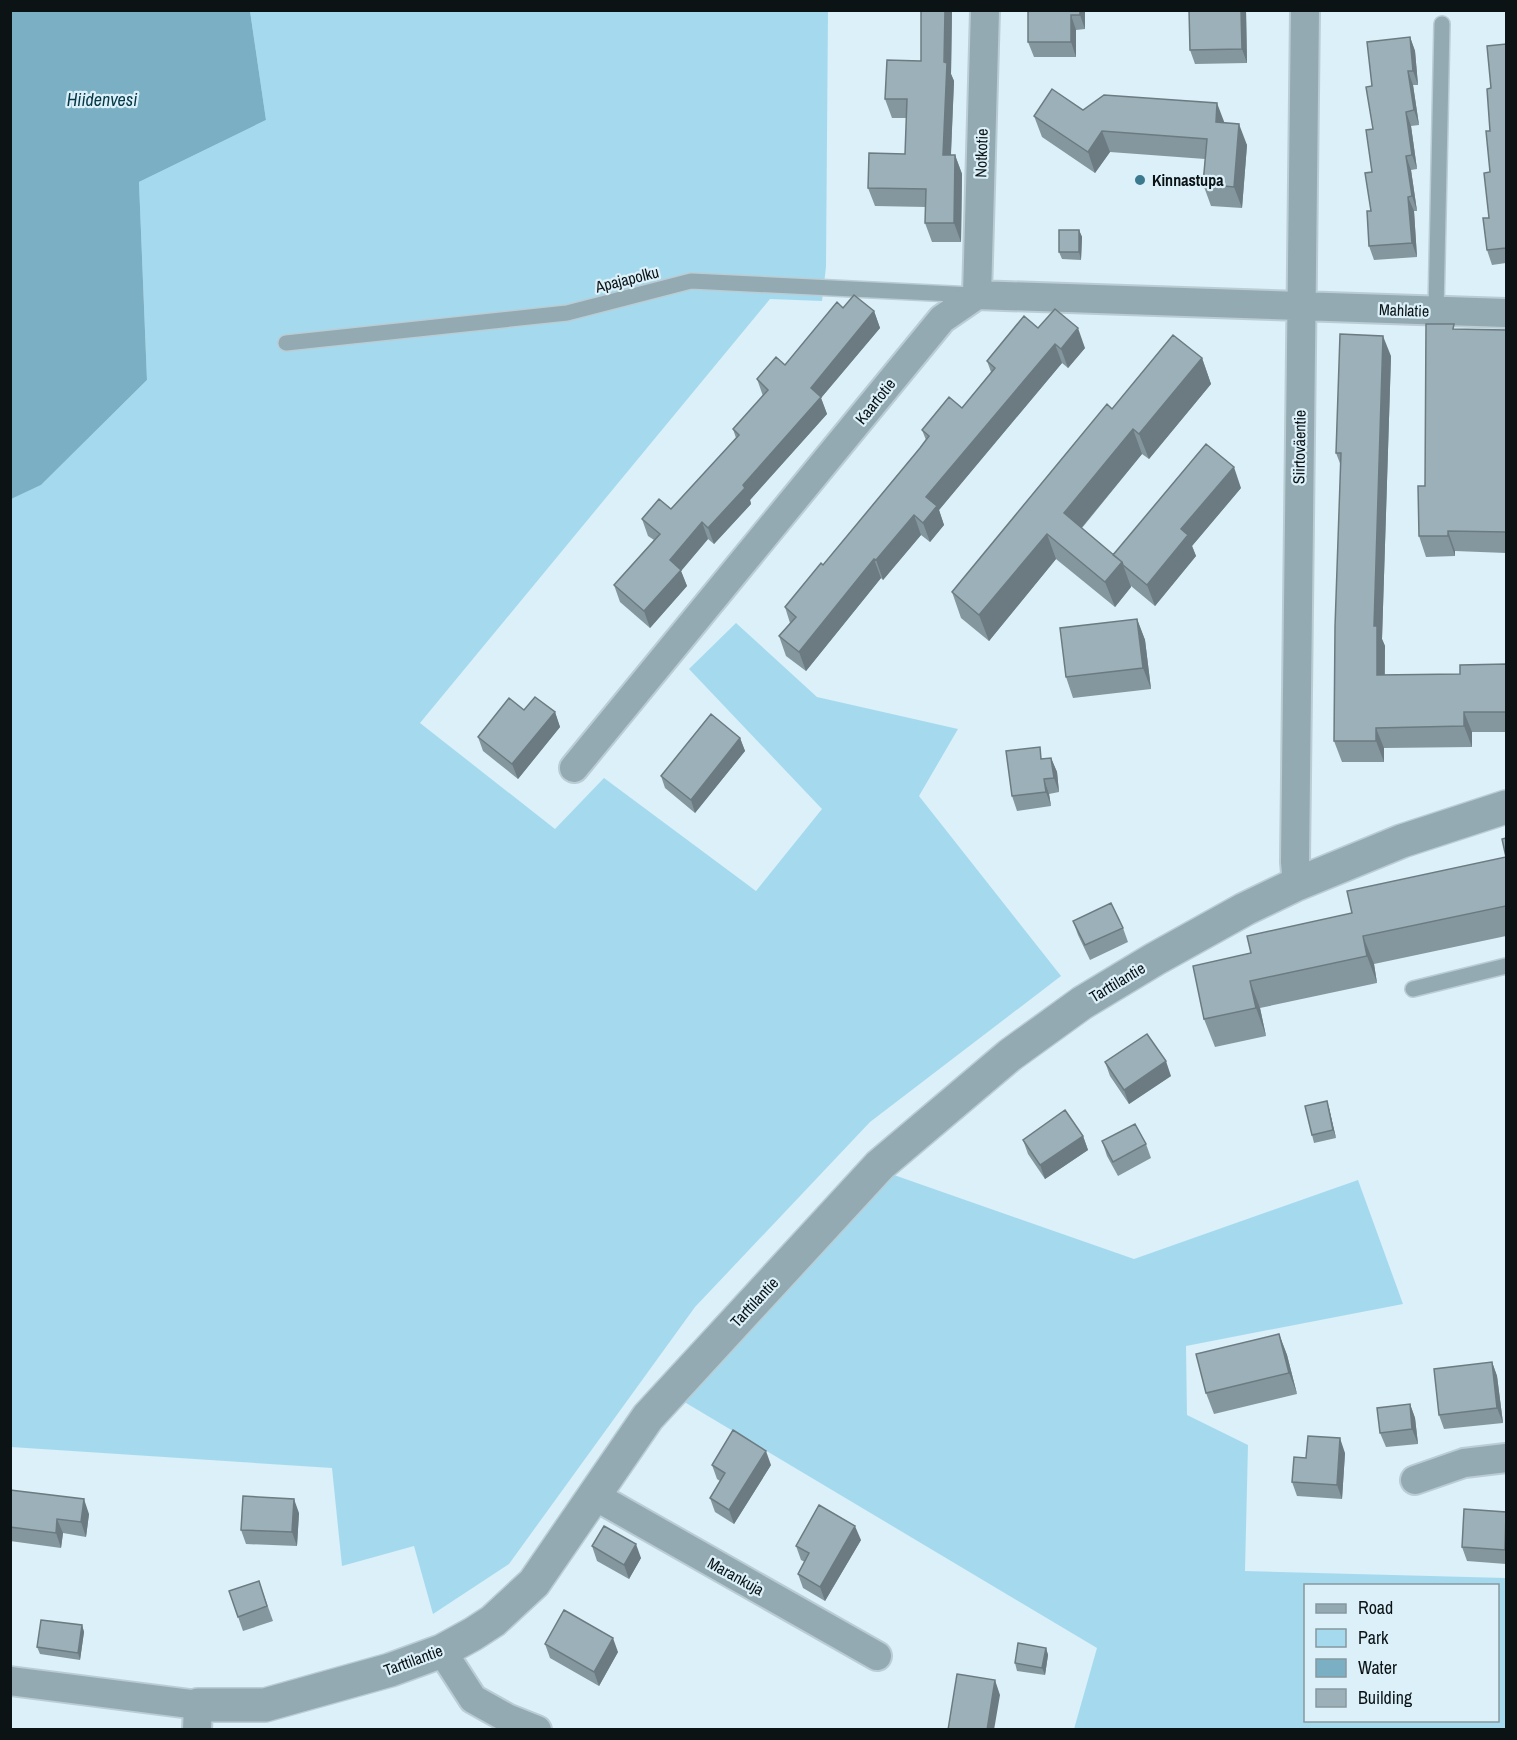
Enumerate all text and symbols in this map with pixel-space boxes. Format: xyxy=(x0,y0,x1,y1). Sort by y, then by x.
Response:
water label: Hiidenvesi xyxy=(67,87,137,112)
street label: Notkotie xyxy=(969,128,993,178)
place label: Kinnastupa xyxy=(1152,169,1224,191)
marker: Kinnastupa xyxy=(1133,173,1147,187)
street label: Apajapolku xyxy=(592,260,661,298)
street label: Mahlatie xyxy=(1378,298,1430,322)
street label: Kaartotie xyxy=(850,373,900,429)
street label: Siirtoväentie xyxy=(1287,410,1311,484)
street label: Tarttilantie xyxy=(1085,957,1149,1007)
street label: Tarttilantie xyxy=(725,1272,783,1332)
street label: Marankuja xyxy=(704,1552,769,1601)
legend xyxy=(1304,1584,1499,1722)
text: Road xyxy=(1358,1595,1393,1620)
text: Park xyxy=(1358,1625,1389,1650)
street label: Tarttilantie xyxy=(380,1639,446,1681)
text: Water xyxy=(1358,1655,1397,1680)
text: Building xyxy=(1358,1685,1413,1710)

